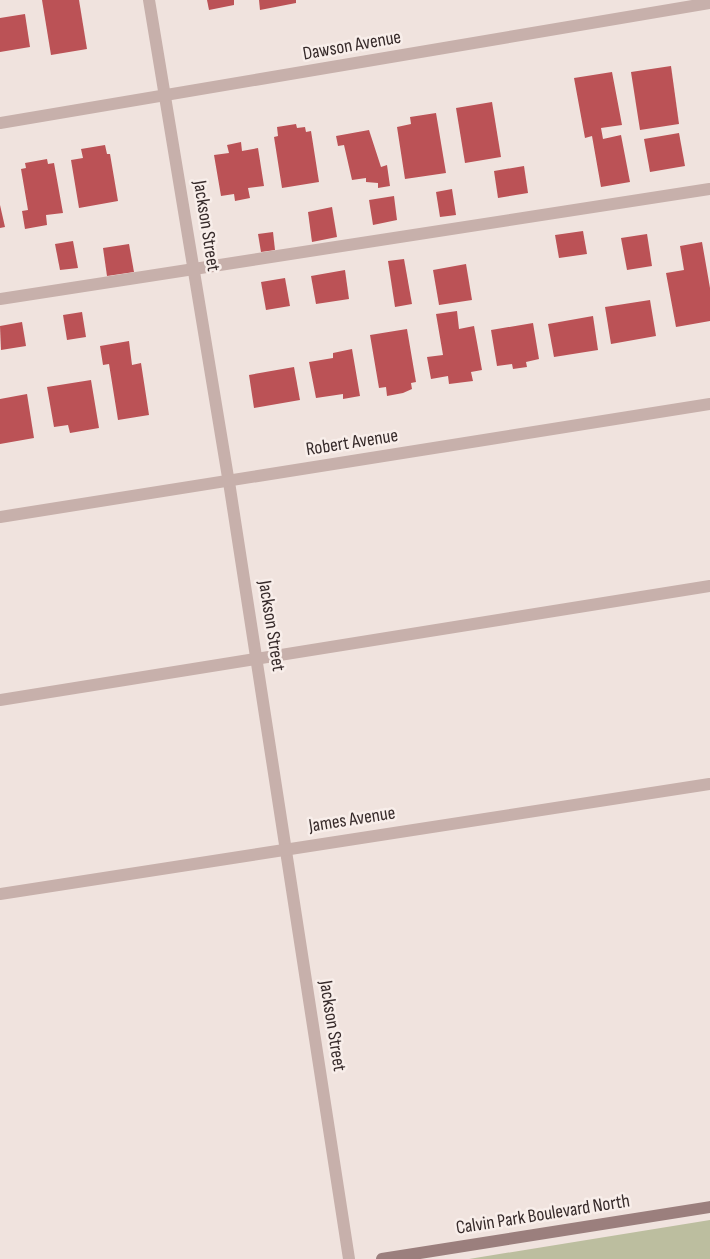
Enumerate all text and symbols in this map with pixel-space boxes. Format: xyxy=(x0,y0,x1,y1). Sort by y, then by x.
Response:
street label: Dawson Avenue xyxy=(301,26,403,66)
street label: Jackson Street xyxy=(188,179,224,273)
street label: Robert Avenue xyxy=(304,424,400,462)
street label: Jackson Street xyxy=(253,579,289,673)
street label: James Avenue xyxy=(307,802,397,838)
street label: Jackson Street xyxy=(314,979,350,1073)
street label: Calvin Park Boulevard North xyxy=(455,1190,631,1240)

